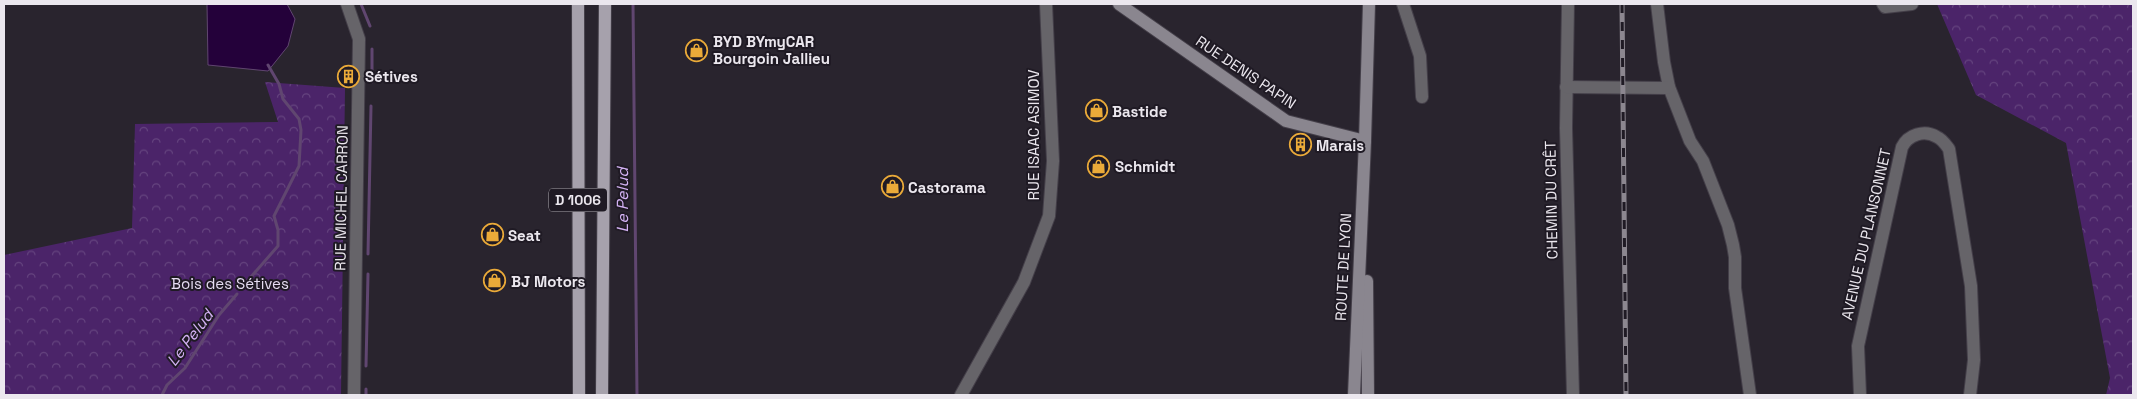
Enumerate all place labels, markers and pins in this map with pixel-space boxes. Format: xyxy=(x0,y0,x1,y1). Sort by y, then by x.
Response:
place label: BYD BYmyCAR Bourgoin Jallieu xyxy=(713,32,830,68)
shop icon: BYD BYmyCAR Bourgoin Jallieu xyxy=(685,38,709,62)
building icon: Sétives xyxy=(337,64,361,88)
place label: Sétives xyxy=(365,67,418,86)
shop icon: Bastide xyxy=(1084,99,1108,123)
place label: Bastide xyxy=(1112,102,1168,121)
building icon: Marais xyxy=(1288,133,1312,157)
place label: Marais xyxy=(1316,136,1364,155)
shop icon: Schmidt xyxy=(1087,154,1111,178)
place label: Schmidt xyxy=(1115,157,1175,176)
shop icon: Castorama xyxy=(880,175,904,199)
place label: Castorama xyxy=(908,178,986,197)
shop icon: Seat xyxy=(480,223,504,247)
place label: Seat xyxy=(508,226,541,245)
shop icon: BJ Motors xyxy=(483,269,507,293)
place label: BJ Motors xyxy=(511,272,586,291)

